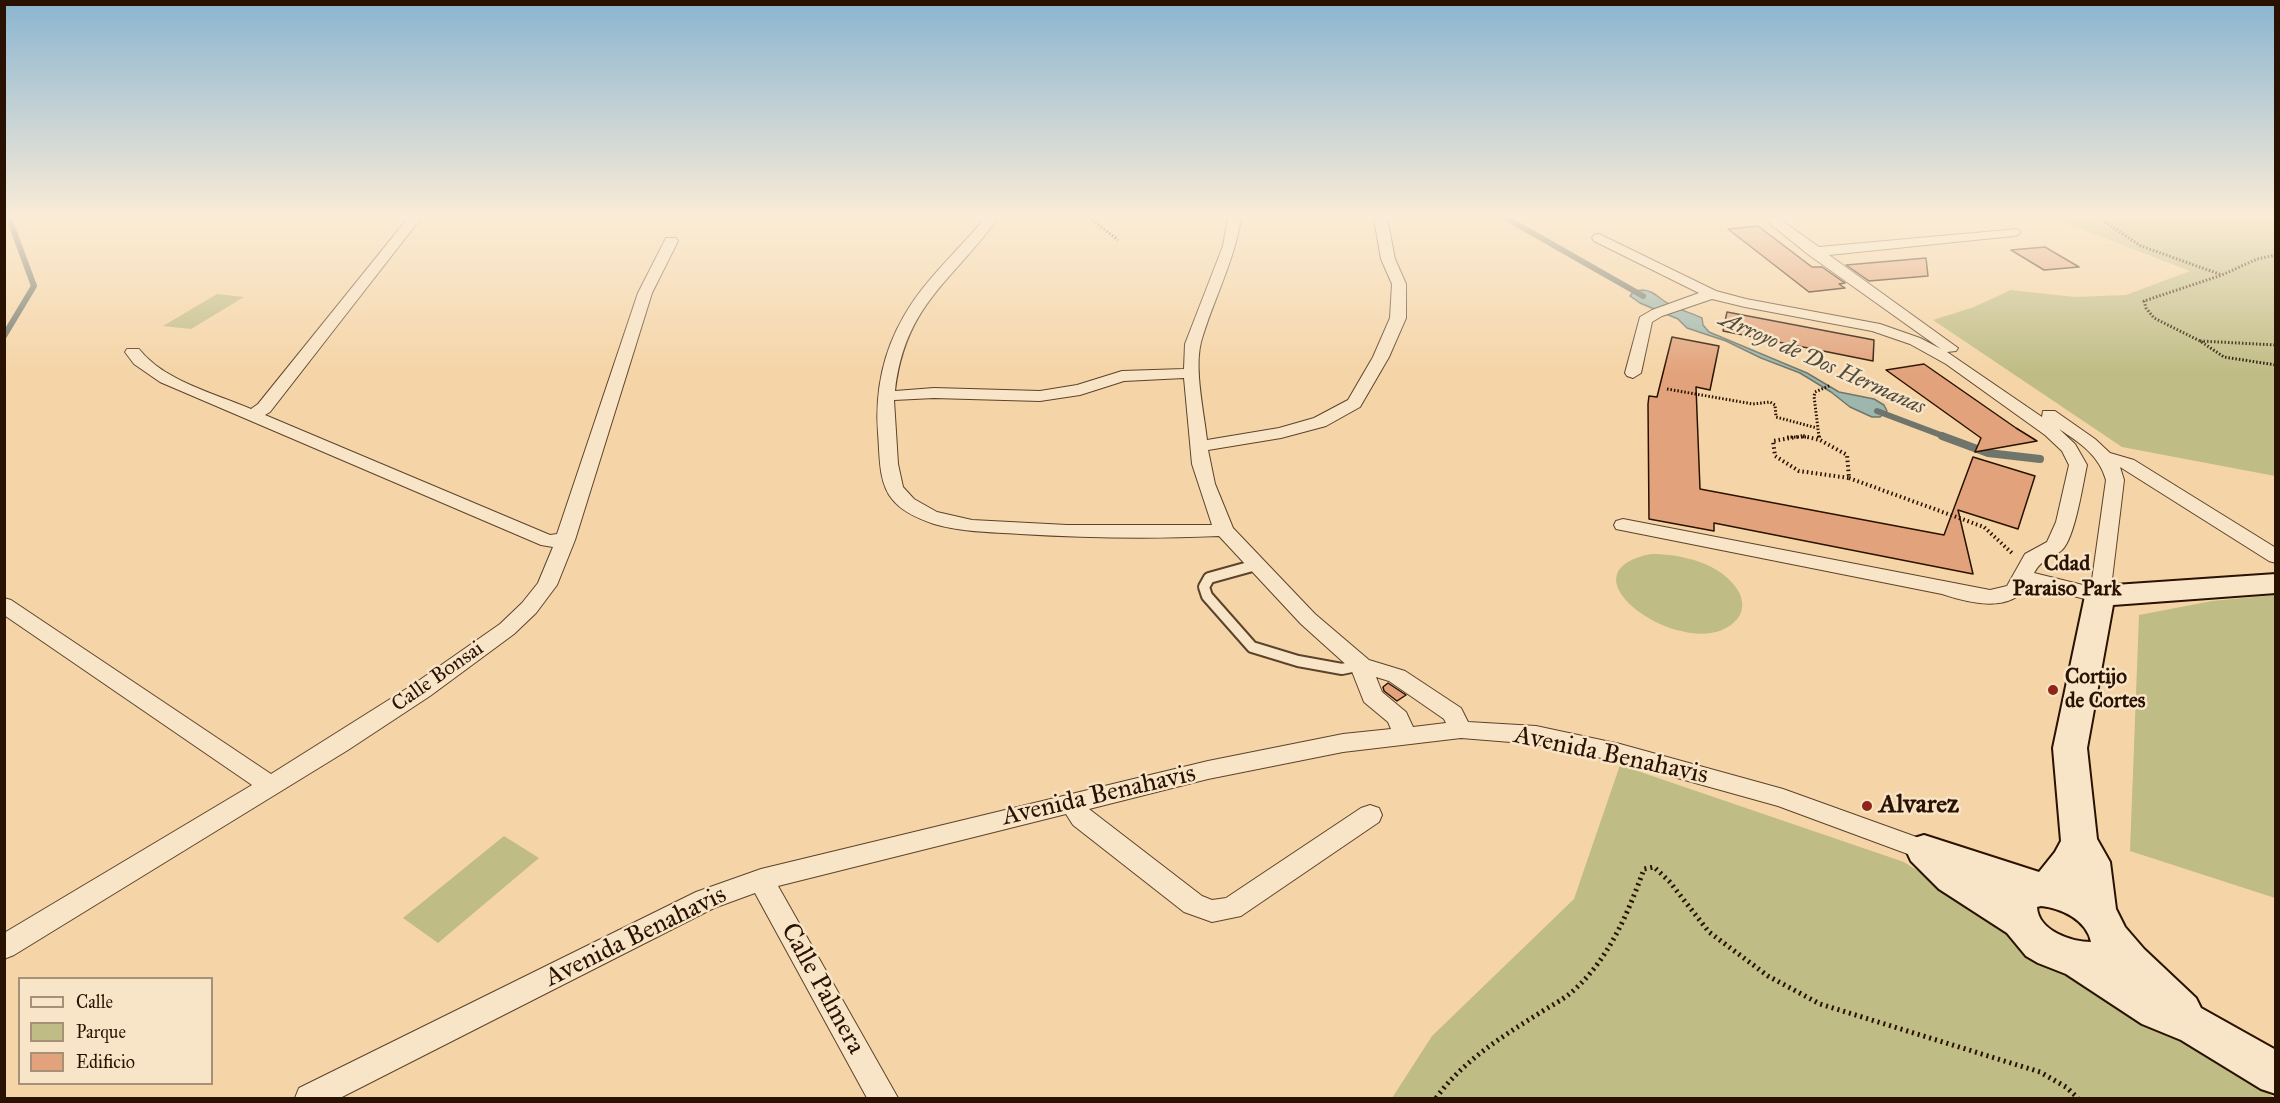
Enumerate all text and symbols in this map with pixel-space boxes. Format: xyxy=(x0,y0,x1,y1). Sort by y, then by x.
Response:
water label: Arroyo de Dos Hermanas xyxy=(1715,307,1929,421)
district label: Cdad Paraiso Park xyxy=(2013,552,2121,604)
street label: Calle Bonsai xyxy=(387,636,489,718)
place label: Cortijo de Cortes xyxy=(2065,665,2146,715)
marker: Cortijo de Cortes xyxy=(2046,683,2060,697)
street label: Avenida Benahavis xyxy=(1511,720,1711,792)
street label: Avenida Benahavis xyxy=(999,759,1199,833)
place label: Alvarez xyxy=(1879,790,1959,822)
marker: Alvarez xyxy=(1860,799,1874,813)
street label: Avenida Benahavis xyxy=(540,880,732,994)
street label: Calle Palmera xyxy=(773,918,871,1060)
legend xyxy=(18,977,213,1085)
text: Calle xyxy=(76,991,113,1013)
text: Parque xyxy=(76,1021,126,1043)
text: Edificio xyxy=(76,1051,135,1073)

